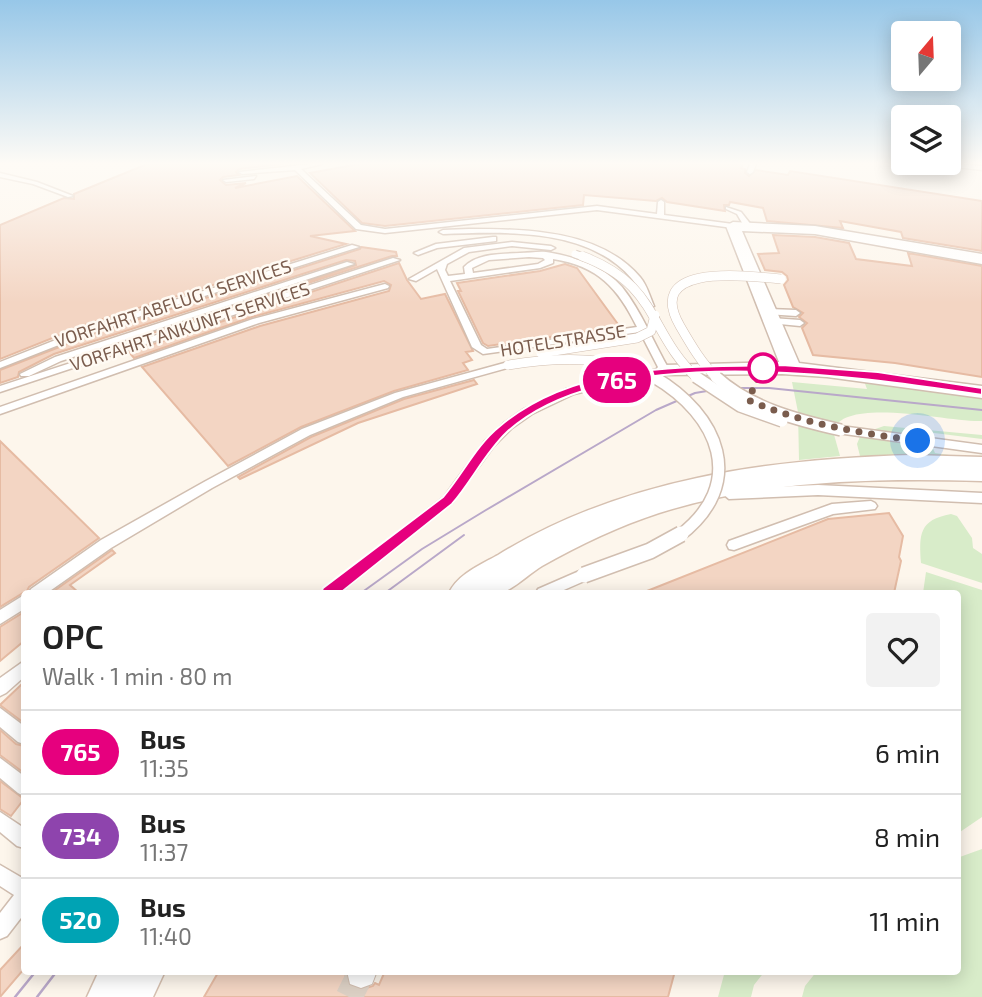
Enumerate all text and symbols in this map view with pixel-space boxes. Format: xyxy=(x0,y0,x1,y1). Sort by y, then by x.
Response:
north arrow xyxy=(891,21,961,91)
map controls xyxy=(891,21,961,175)
button: layers xyxy=(891,105,961,175)
street label: VORFAHRT ABFLUG 1 SERVICES xyxy=(52,254,294,352)
street label: VORFAHRT ANKUNFT SERVICES xyxy=(67,277,312,375)
street label: HOTELSTRASSE xyxy=(499,319,627,361)
unlabelled marker xyxy=(748,353,778,383)
line badge: 765 xyxy=(577,357,657,403)
text: 765 xyxy=(597,365,637,394)
your location xyxy=(900,423,935,458)
button: heart xyxy=(866,613,940,687)
text: OPC xyxy=(42,616,104,656)
text: Walk · 1 min · 80 m xyxy=(42,662,232,690)
text: Bus xyxy=(140,723,186,754)
text: 765 xyxy=(60,737,101,766)
text: 6 min xyxy=(875,737,940,768)
text: 11:35 xyxy=(140,754,189,782)
text: Bus xyxy=(140,807,186,838)
text: 734 xyxy=(60,821,101,850)
text: 8 min xyxy=(874,821,940,852)
text: 11:37 xyxy=(140,838,188,866)
text: Bus xyxy=(140,891,186,922)
text: 520 xyxy=(59,905,102,934)
text: 11 min xyxy=(869,905,940,936)
text: 11:40 xyxy=(140,922,192,950)

